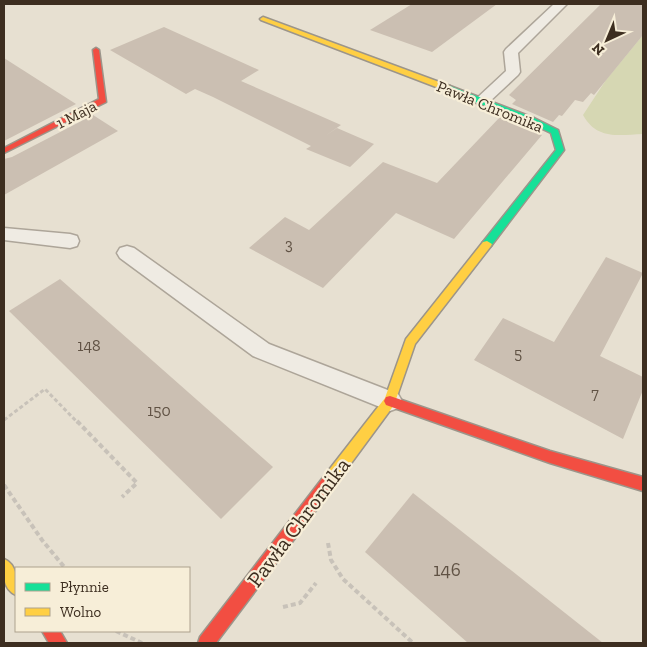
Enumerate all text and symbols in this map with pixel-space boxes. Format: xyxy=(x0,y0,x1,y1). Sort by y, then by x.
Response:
north arrow xyxy=(582,15,632,65)
text: N xyxy=(588,39,608,59)
street label: Pawła Chromika xyxy=(434,77,546,137)
street label: 1 Maja xyxy=(53,96,100,133)
house number: 3 xyxy=(285,235,293,254)
house number: 148 xyxy=(77,336,101,355)
house number: 5 xyxy=(514,344,522,363)
house number: 7 xyxy=(591,384,599,403)
house number: 150 xyxy=(147,401,171,420)
street label: Pawła Chromika xyxy=(241,452,356,592)
house number: 146 xyxy=(433,558,461,581)
legend xyxy=(15,567,190,632)
text: Płynnie xyxy=(60,578,109,596)
text: Wolno xyxy=(60,603,102,621)

